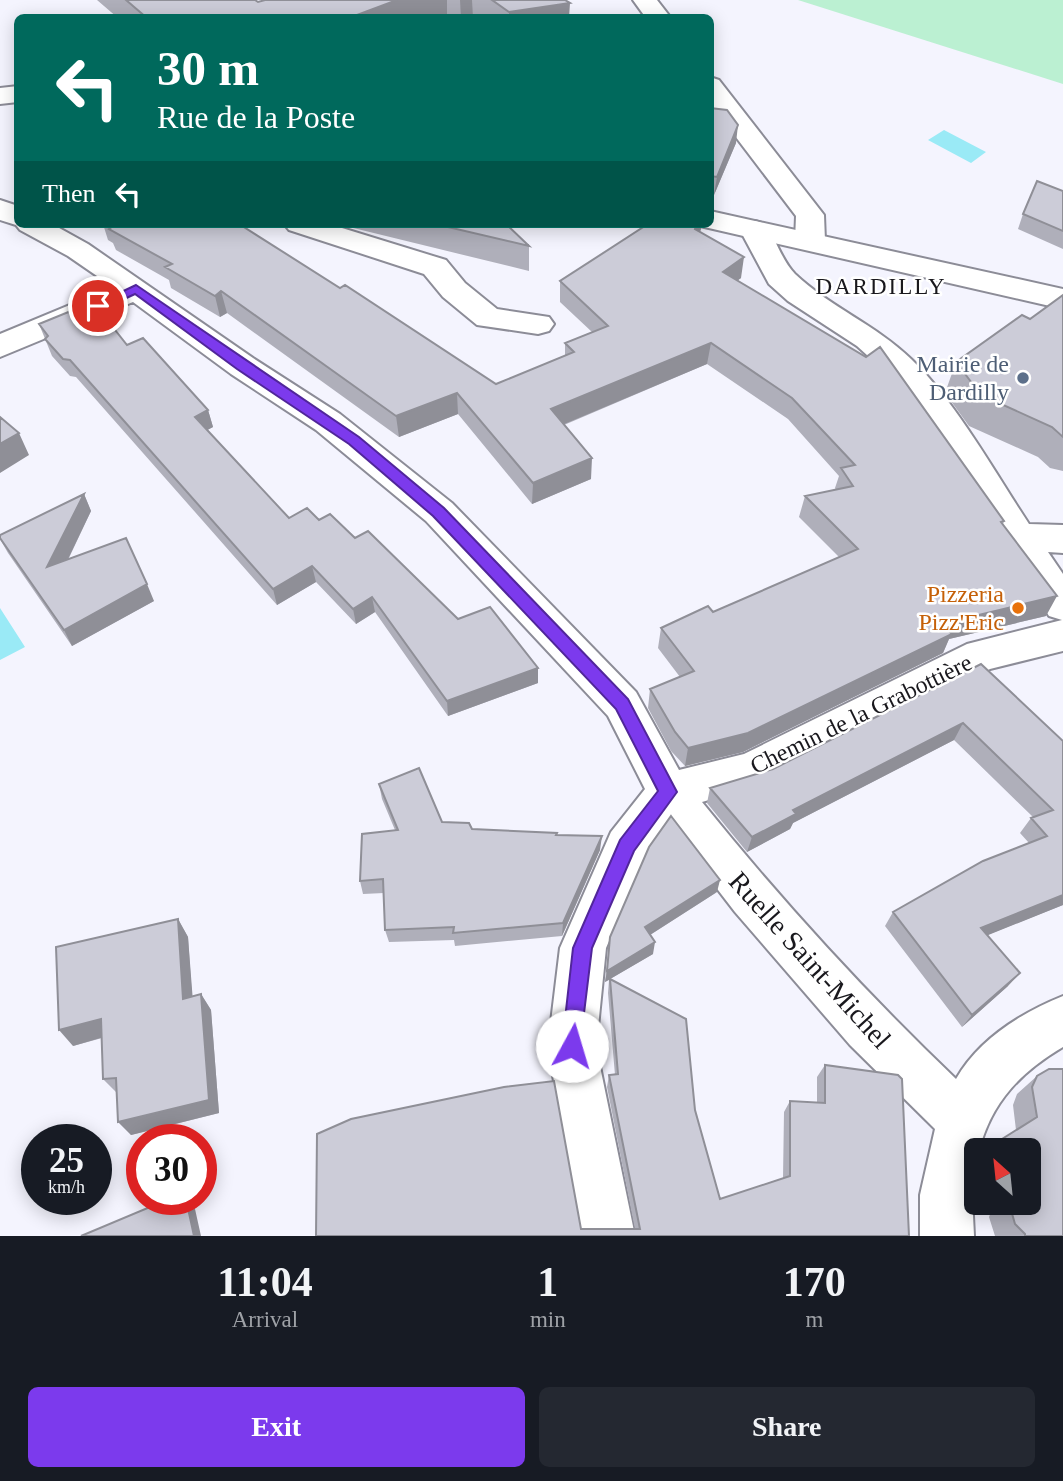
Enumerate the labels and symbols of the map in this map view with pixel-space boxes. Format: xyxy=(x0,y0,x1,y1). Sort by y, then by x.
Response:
district label: DARDILLY xyxy=(815,274,947,299)
pin xyxy=(68,276,128,336)
place label: Mairie de Dardilly xyxy=(916,351,1009,405)
marker: Mairie de Dardilly xyxy=(1015,370,1031,386)
place label: Pizzeria Pizz'Eric xyxy=(918,581,1004,635)
marker: Pizzeria Pizz'Eric xyxy=(1010,600,1026,616)
street label: Chemin de la Grabottière xyxy=(746,649,976,779)
street label: Ruelle Saint-Michel xyxy=(723,866,897,1055)
position arrow xyxy=(535,1009,609,1083)
speed limit sign: 30 xyxy=(126,1124,217,1215)
north arrow xyxy=(964,1138,1041,1214)

